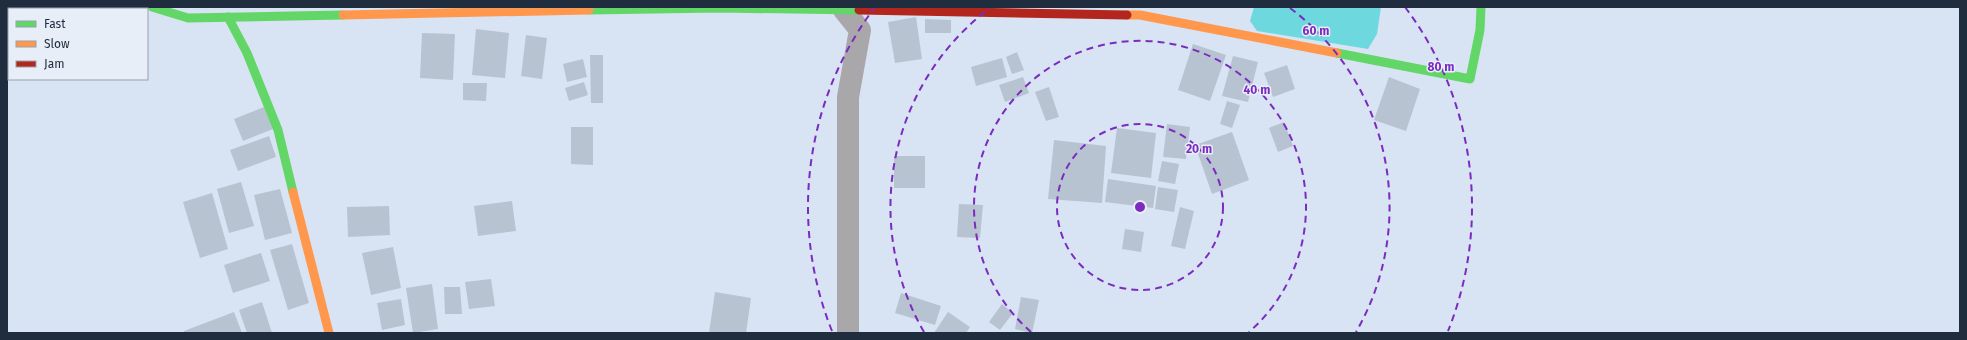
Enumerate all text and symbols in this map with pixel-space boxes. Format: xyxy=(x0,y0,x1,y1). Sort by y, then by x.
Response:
legend xyxy=(8,8,148,80)
text: Fast xyxy=(44,17,66,31)
text: 60 m xyxy=(1303,24,1329,38)
text: Slow xyxy=(44,37,70,51)
text: Jam xyxy=(44,57,64,71)
text: 80 m xyxy=(1428,60,1454,74)
text: 40 m xyxy=(1244,83,1270,97)
text: 20 m xyxy=(1186,142,1212,156)
centre of rings xyxy=(1133,200,1147,214)

